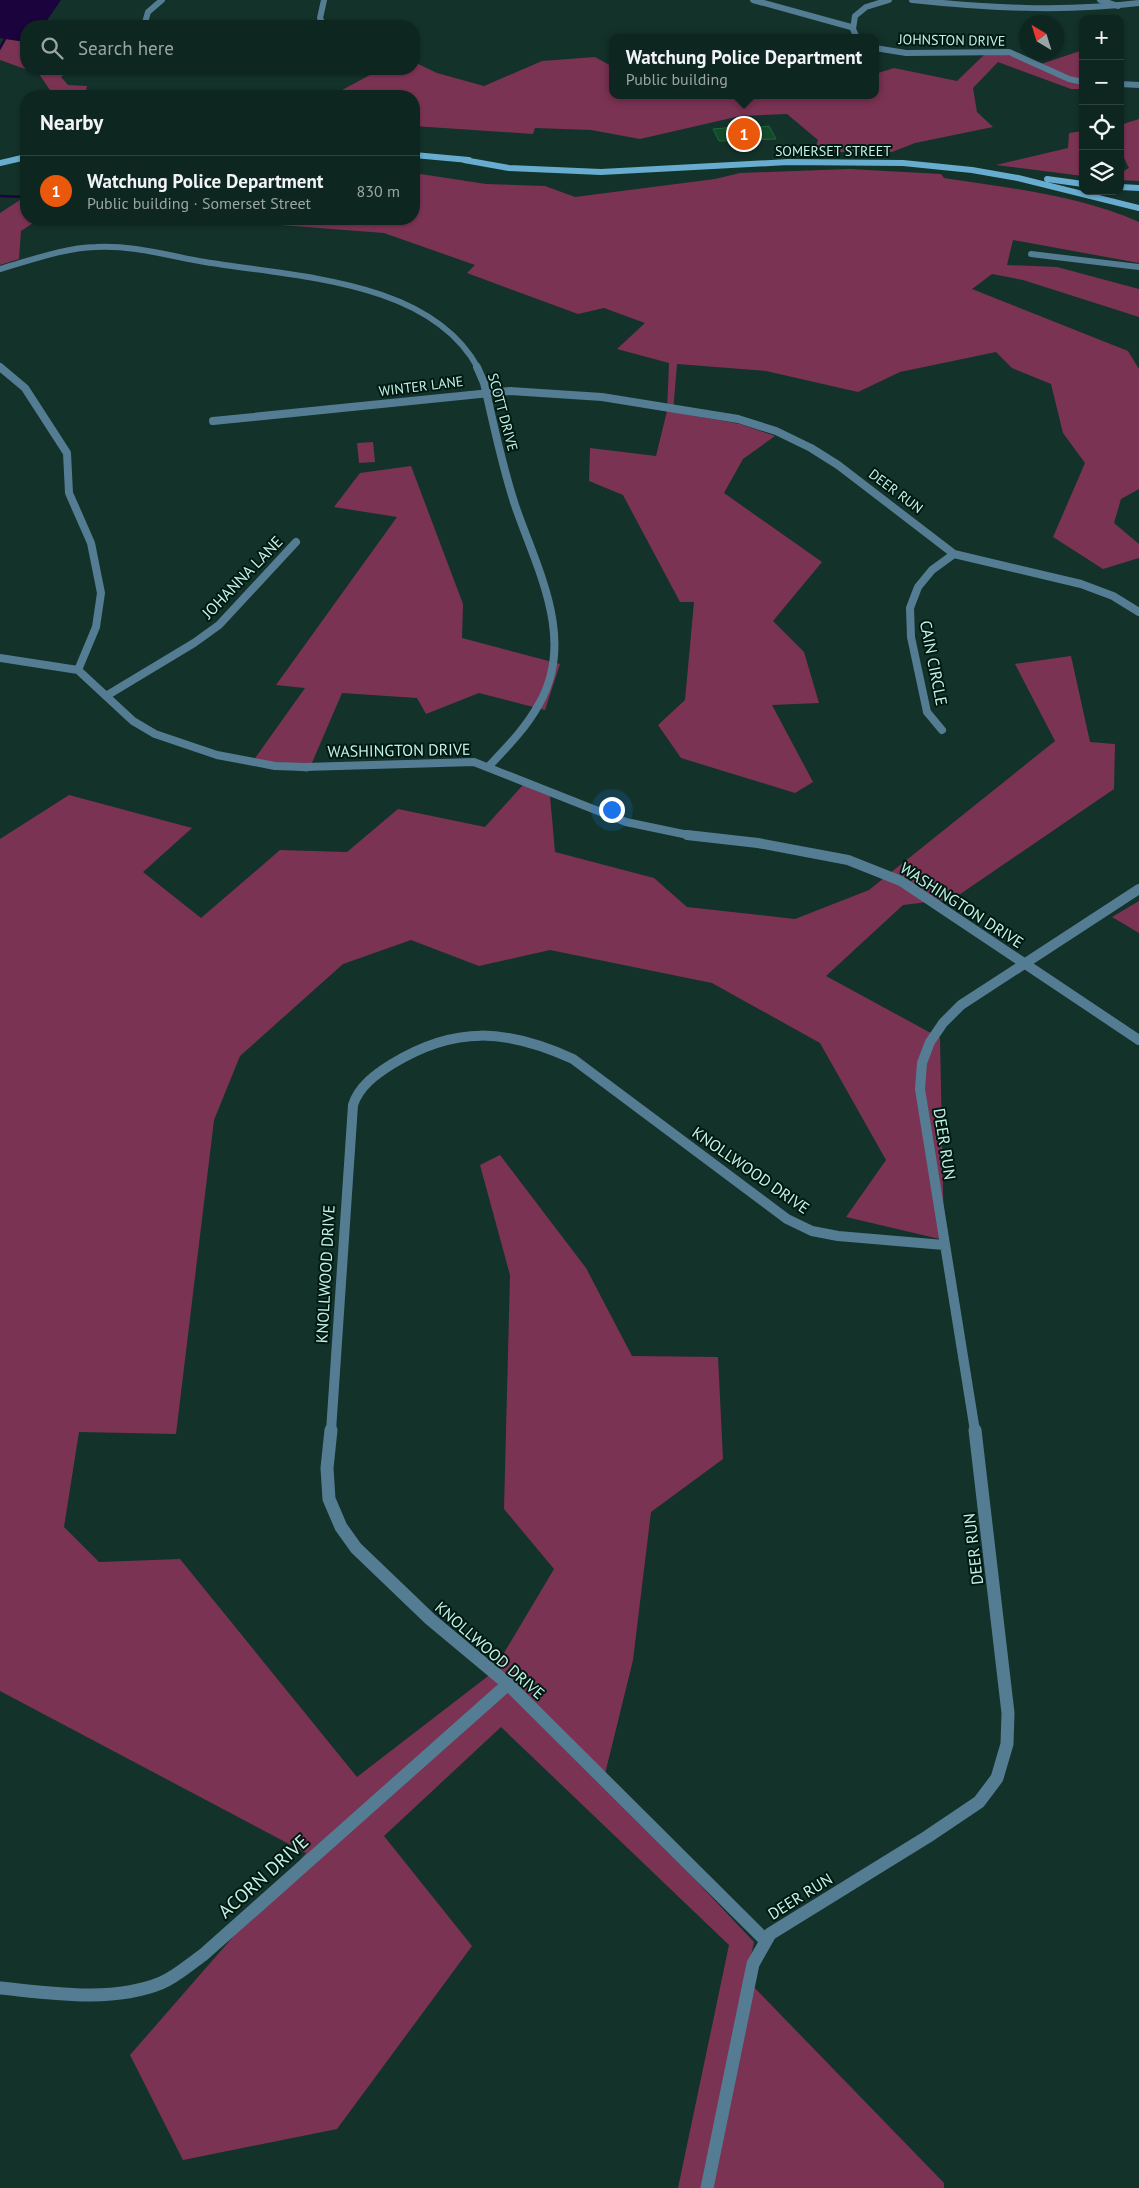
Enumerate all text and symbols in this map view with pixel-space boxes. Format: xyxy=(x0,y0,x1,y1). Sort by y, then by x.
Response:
north arrow xyxy=(1019,15,1064,60)
map controls xyxy=(1079,15,1124,195)
button: + xyxy=(1079,15,1124,60)
search box xyxy=(20,20,420,75)
street label: JOHNSTON DRIVE xyxy=(897,30,1006,50)
icon: search xyxy=(38,34,66,62)
popup xyxy=(609,34,879,99)
text: Search here xyxy=(78,36,174,60)
text: Watchung Police Department xyxy=(626,45,862,69)
button: − xyxy=(1079,60,1124,105)
text: Public building xyxy=(626,69,728,89)
button: locate xyxy=(1079,105,1124,150)
text: Nearby xyxy=(40,109,103,136)
pin: 1 xyxy=(728,115,760,153)
street label: SOMERSET STREET xyxy=(775,142,891,160)
button: layers xyxy=(1079,150,1124,195)
text: Watchung Police Department xyxy=(87,169,323,193)
text: 1 xyxy=(51,181,61,201)
text: 830 m xyxy=(357,181,400,201)
text: Public building · Somerset Street xyxy=(87,193,311,213)
street label: SCOTT DRIVE xyxy=(484,371,522,453)
street label: WINTER LANE xyxy=(378,372,464,400)
street label: DEER RUN xyxy=(865,465,927,517)
street label: JOHANNA LANE xyxy=(197,531,286,623)
street label: CAIN CIRCLE xyxy=(916,619,952,707)
street label: WASHINGTON DRIVE xyxy=(327,739,471,761)
your location xyxy=(599,797,625,823)
street label: WASHINGTON DRIVE xyxy=(897,858,1027,952)
street label: DEER RUN xyxy=(929,1107,961,1181)
street label: KNOLLWOOD DRIVE xyxy=(688,1122,814,1218)
street label: KNOLLWOOD DRIVE xyxy=(311,1204,339,1344)
street label: DEER RUN xyxy=(959,1512,987,1586)
street label: KNOLLWOOD DRIVE xyxy=(431,1597,549,1703)
street label: ACORN DRIVE xyxy=(213,1829,313,1923)
street label: DEER RUN xyxy=(764,1868,836,1924)

